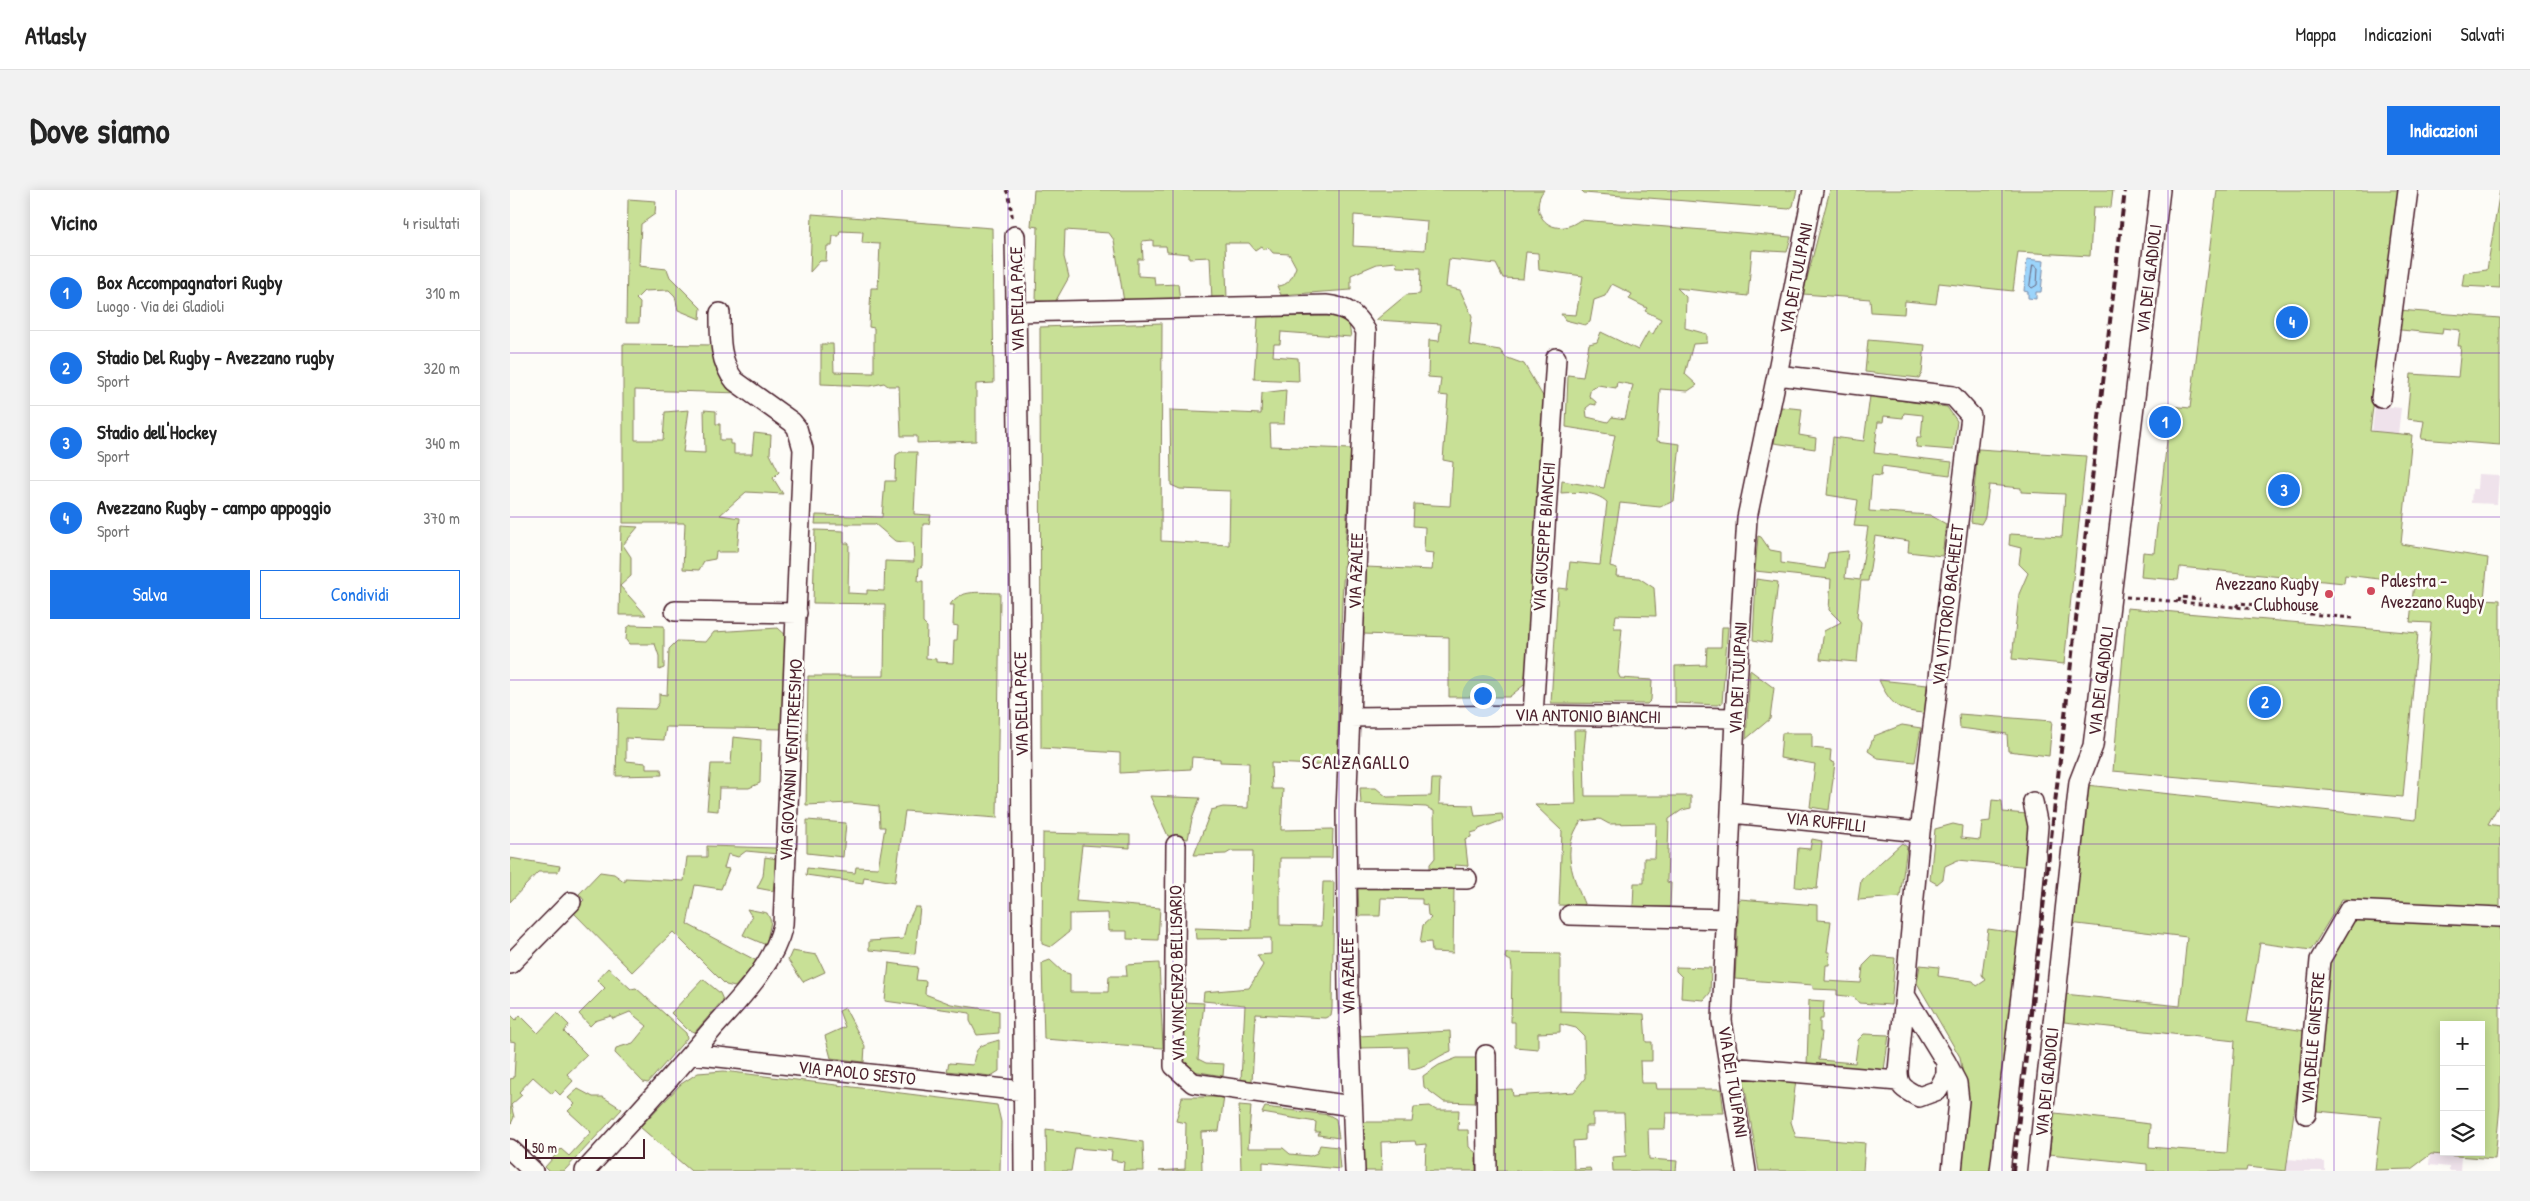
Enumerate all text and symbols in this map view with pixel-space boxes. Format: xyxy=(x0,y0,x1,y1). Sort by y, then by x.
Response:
text: Atlasly xyxy=(25,19,87,51)
text: Mappa xyxy=(2296,22,2336,47)
text: Indicazioni xyxy=(2364,22,2432,47)
text: Salvati xyxy=(2460,22,2505,47)
button: Indicazioni xyxy=(2387,106,2500,155)
text: Dove siamo xyxy=(30,107,170,154)
text: Vicino xyxy=(50,208,97,237)
text: 4 risultati xyxy=(403,212,460,234)
street label: VIA DEI TULIPANI xyxy=(1772,220,1819,336)
street label: VIA DEI GLADIOLI xyxy=(2129,223,2168,335)
street label: VIA DELLA PACE xyxy=(1003,246,1030,352)
text: Box Accompagnatori Rugby xyxy=(97,269,283,295)
text: 1 xyxy=(63,282,69,304)
text: 310 m xyxy=(425,282,460,304)
text: Luogo · Via dei Gladioli xyxy=(97,295,225,317)
pin: 4 xyxy=(2276,303,2308,341)
text: Stadio Del Rugby - Avezzano rugby xyxy=(97,344,334,370)
text: 2 xyxy=(62,357,70,379)
text: 320 m xyxy=(424,357,460,379)
text: Sport xyxy=(97,370,129,392)
pin: 1 xyxy=(2149,403,2181,441)
text: Stadio dell'Hockey xyxy=(97,419,217,445)
text: 3 xyxy=(62,432,70,454)
text: 340 m xyxy=(425,432,460,454)
text: Sport xyxy=(97,445,129,467)
street label: VIA GIUSEPPE BIANCHI xyxy=(1526,461,1561,613)
pin: 3 xyxy=(2268,471,2300,509)
text: Avezzano Rugby - campo appoggio xyxy=(97,494,331,520)
text: 4 xyxy=(63,507,69,529)
text: 370 m xyxy=(423,507,460,529)
text: Sport xyxy=(97,520,129,542)
street label: VIA VITTORIO BACHELET xyxy=(1925,522,1970,687)
street label: VIA AZALEE xyxy=(1342,532,1369,610)
place label: Palestra - Avezzano Rugby xyxy=(2381,568,2485,614)
button: Salva xyxy=(50,570,250,619)
button: Condividi xyxy=(260,570,460,619)
place label: Avezzano Rugby Clubhouse xyxy=(2215,571,2319,617)
marker: Palestra - Avezzano Rugby xyxy=(2365,585,2377,597)
marker: Avezzano Rugby Clubhouse xyxy=(2323,588,2335,600)
street label: VIA DEI TULIPANI xyxy=(1722,621,1753,735)
street label: VIA DEI GLADIOLI xyxy=(2081,625,2120,737)
street label: VIA DELLA PACE xyxy=(1007,651,1034,757)
street label: VIA GIOVANNI VENTITREESIMO xyxy=(773,658,808,862)
your location xyxy=(1470,683,1496,709)
pin: 2 xyxy=(2249,683,2281,721)
street label: VIA ANTONIO BIANCHI xyxy=(1515,702,1661,729)
district label: SCALZAGALLO xyxy=(1302,749,1410,775)
street label: VIA RUFFILLI xyxy=(1785,805,1867,838)
street label: VIA VINCENZO BELLISARIO xyxy=(1162,885,1191,1061)
street label: VIA AZALEE xyxy=(1334,937,1361,1015)
street label: VIA DELLE GINESTRE xyxy=(2294,971,2331,1105)
map controls xyxy=(2440,1021,2485,1156)
button: + xyxy=(2440,1021,2485,1066)
street label: VIA DEI TULIPANI xyxy=(1712,1024,1755,1140)
street label: VIA DEI GLADIOLI xyxy=(2028,1026,2065,1138)
street label: VIA PAOLO SESTO xyxy=(797,1054,917,1091)
button: − xyxy=(2440,1066,2485,1111)
button: layers xyxy=(2440,1111,2485,1156)
scale bar xyxy=(525,1136,645,1159)
text: 50 m xyxy=(532,1138,557,1157)

